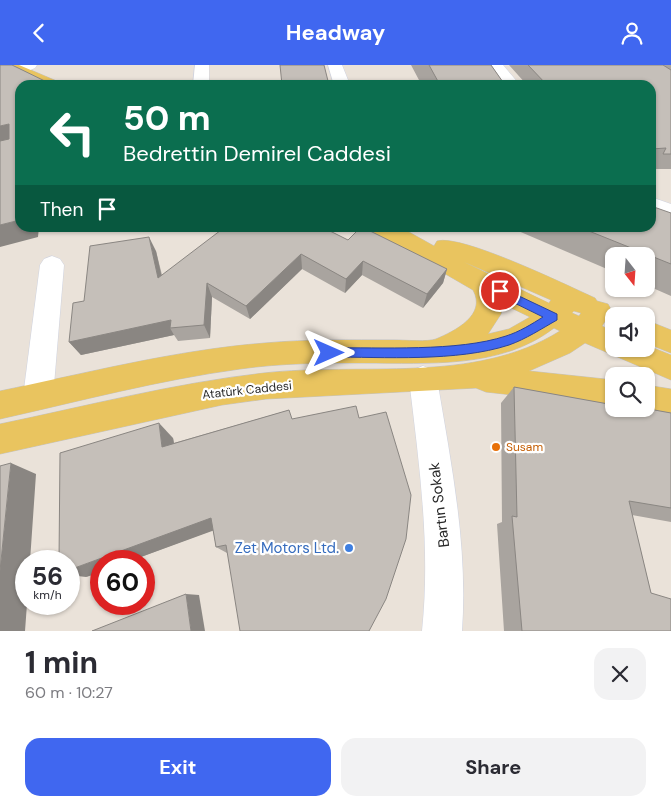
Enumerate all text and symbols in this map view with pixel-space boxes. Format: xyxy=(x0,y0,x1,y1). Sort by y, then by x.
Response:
text: Headway xyxy=(286,18,385,47)
icon: back xyxy=(25,19,53,47)
icon: person xyxy=(618,19,646,47)
text: 50 m xyxy=(123,95,211,141)
icon: left xyxy=(40,100,105,165)
text: Bedrettin Demirel Caddesi xyxy=(123,139,391,168)
icon: arrive xyxy=(93,195,121,223)
text: Then xyxy=(40,197,83,222)
north arrow xyxy=(605,247,655,297)
map controls xyxy=(605,247,655,417)
pin xyxy=(479,270,521,312)
icon: arrive xyxy=(486,277,514,305)
button: sound xyxy=(605,307,655,357)
position arrow xyxy=(302,326,354,378)
button: search xyxy=(605,367,655,417)
street label: Atatürk Caddesi xyxy=(202,377,293,403)
place label: Susam xyxy=(506,439,543,455)
marker: Susam xyxy=(490,441,502,453)
street label: Bartın Sokak xyxy=(424,461,454,549)
place label: Zet Motors Ltd. xyxy=(235,538,339,558)
marker: Zet Motors Ltd. xyxy=(343,542,355,554)
speed limit sign: 60 xyxy=(90,550,155,615)
text: 56 xyxy=(32,560,63,593)
text: km/h xyxy=(33,587,62,603)
text: 1 min xyxy=(25,643,98,682)
button: close xyxy=(594,648,646,700)
text: 60 m · 10:27 xyxy=(25,682,113,703)
button: Exit xyxy=(25,738,331,796)
button: Share xyxy=(341,738,646,796)

